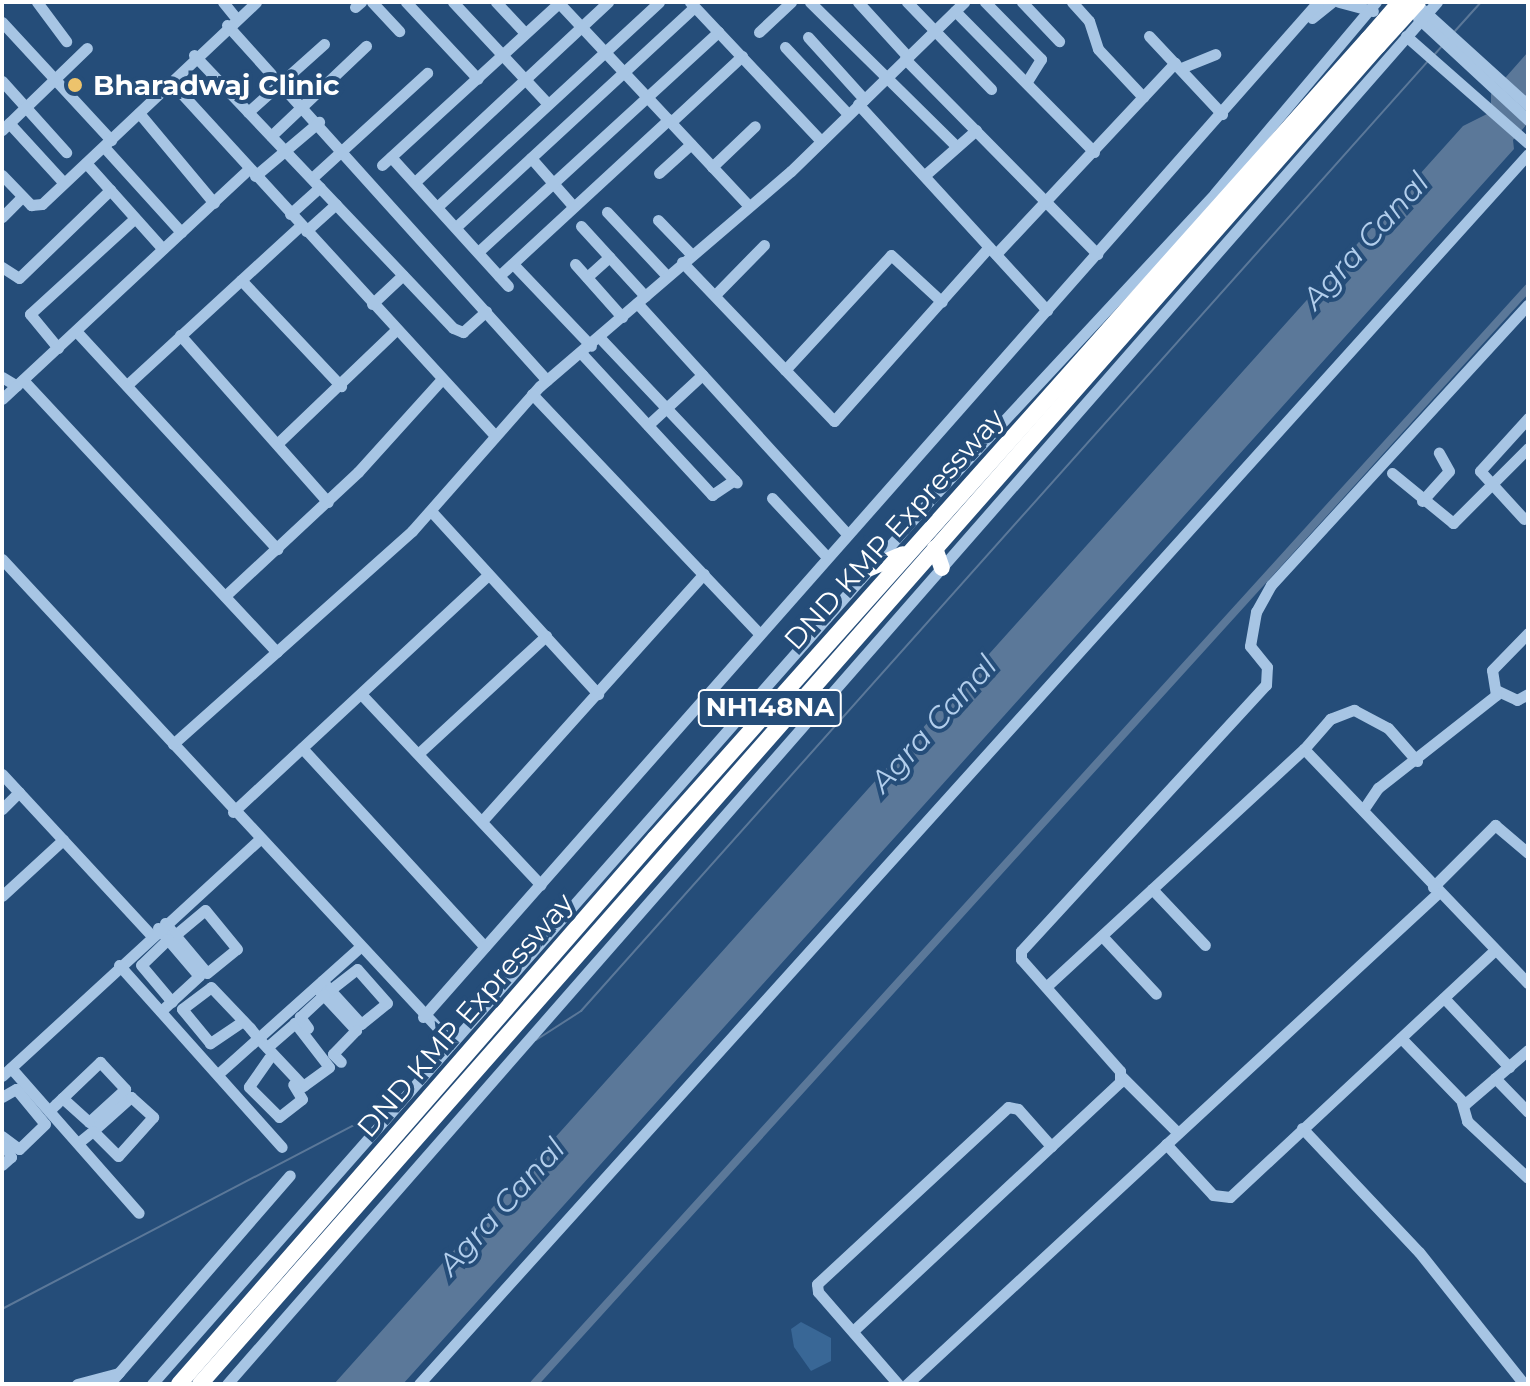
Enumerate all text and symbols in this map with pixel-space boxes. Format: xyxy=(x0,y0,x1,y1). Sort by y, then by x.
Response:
place label: Bharadwaj Clinic xyxy=(93,68,340,102)
marker: Bharadwaj Clinic xyxy=(64,74,86,96)
water label: Agra Canal xyxy=(1295,165,1437,317)
street label: DND KMP Expressway xyxy=(777,402,1011,656)
water label: Agra Canal xyxy=(863,648,1005,800)
road number: NH148NA xyxy=(696,686,844,730)
street label: DND KMP Expressway xyxy=(350,886,580,1144)
water label: Agra Canal xyxy=(431,1131,573,1283)

